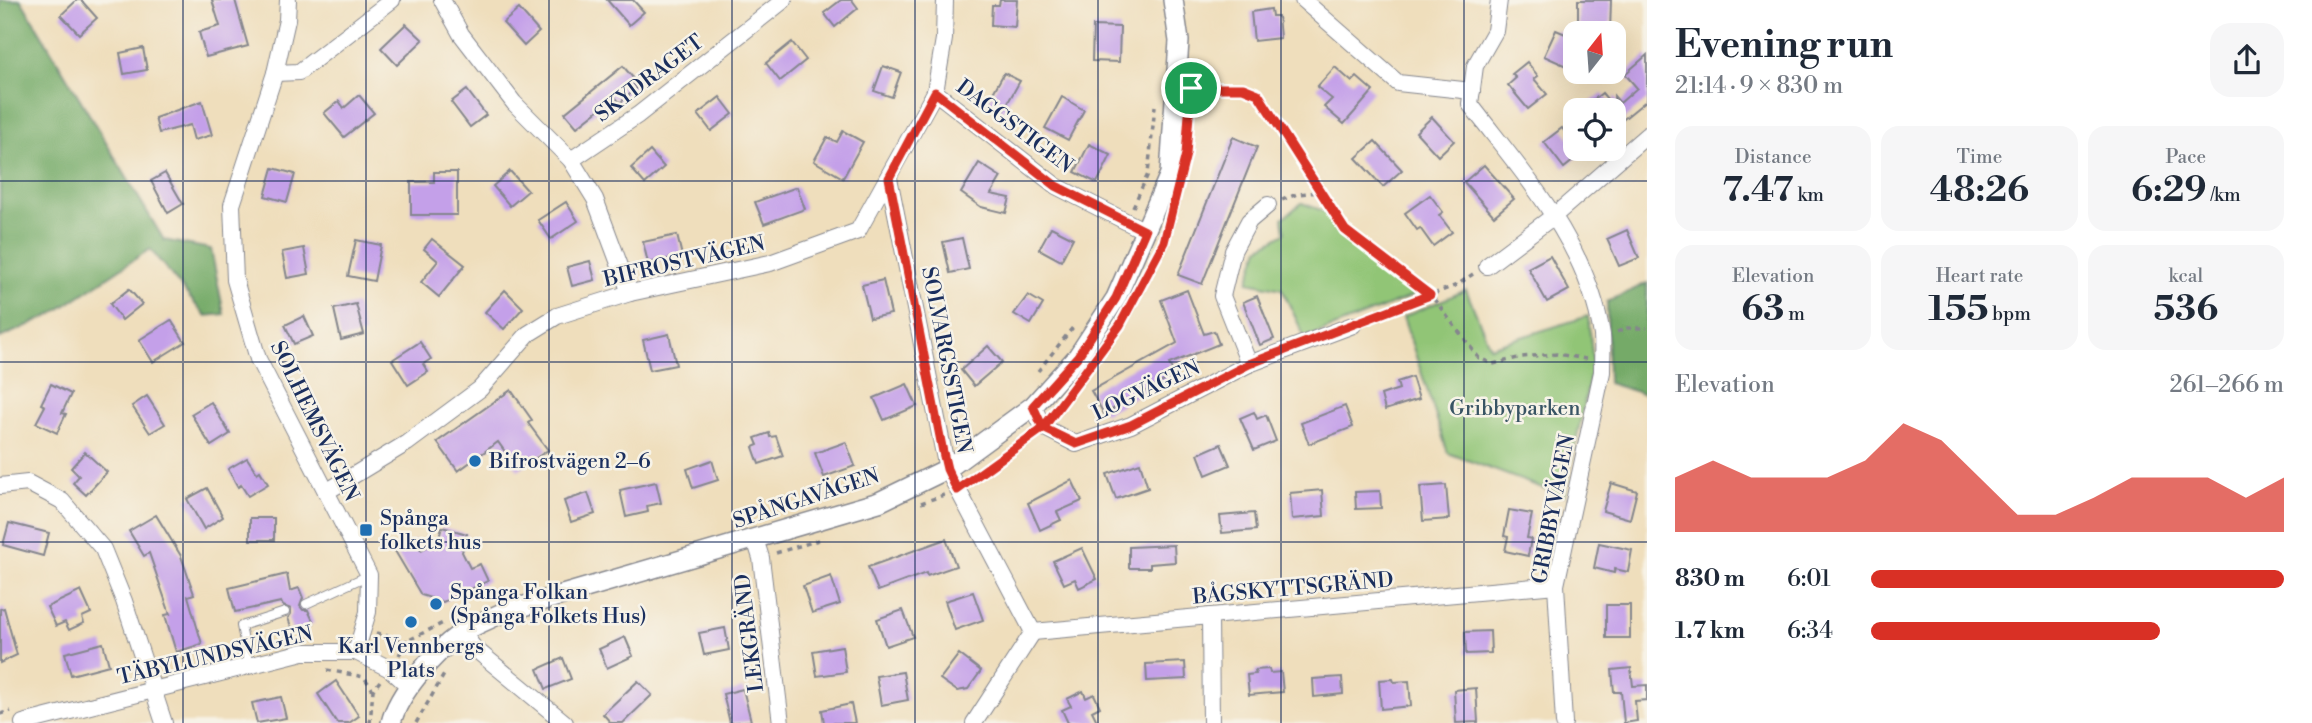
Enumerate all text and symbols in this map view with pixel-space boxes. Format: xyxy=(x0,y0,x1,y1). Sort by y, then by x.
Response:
north arrow xyxy=(1563,21,1626,84)
map controls xyxy=(1563,21,1626,161)
text: Evening run xyxy=(1675,22,1893,69)
button: share xyxy=(2210,23,2284,97)
street label: SKYDRAGET xyxy=(590,29,709,128)
pin xyxy=(1161,58,1221,118)
icon: arrive xyxy=(1172,69,1210,107)
text: 21:14 · 9 × 830 m xyxy=(1675,72,1843,100)
street label: DAGGSTIGEN xyxy=(951,74,1078,179)
button: locate xyxy=(1563,98,1626,161)
text: Distance xyxy=(1735,145,1812,169)
text: Time xyxy=(1957,145,2002,169)
text: Pace xyxy=(2165,145,2206,169)
text: 7.47 xyxy=(1722,169,1793,212)
text: 48:26 xyxy=(1930,169,2029,212)
text: 6:29 xyxy=(2131,169,2207,212)
text: km xyxy=(1793,183,1824,207)
text: /km xyxy=(2207,183,2241,207)
street label: BIFROSTVÄGEN xyxy=(599,229,768,293)
text: Elevation xyxy=(1732,264,1814,288)
text: Heart rate xyxy=(1936,264,2023,288)
text: kcal xyxy=(2169,264,2203,288)
street label: SOLVARGSSTIGEN xyxy=(915,265,977,456)
text: 63 xyxy=(1741,288,1784,331)
text: 155 xyxy=(1928,288,1988,331)
text: 536 xyxy=(2153,288,2218,331)
text: m xyxy=(1784,302,1805,326)
text: bpm xyxy=(1988,302,2031,326)
street label: SOLHEMSVÄGEN xyxy=(264,336,366,506)
street label: LOGVÄGEN xyxy=(1088,353,1205,427)
text: Elevation xyxy=(1675,371,1775,399)
text: 261–266 m xyxy=(2169,371,2284,399)
park label: Gribbyparken xyxy=(1449,396,1581,422)
street label: GRIBBYVÄGEN xyxy=(1525,431,1581,586)
place label: Bifrostvägen 2–6 xyxy=(488,449,651,475)
marker: Bifrostvägen 2–6 xyxy=(467,453,483,469)
street label: SPÅNGAVÄGEN xyxy=(729,461,883,535)
place label: Spånga folkets hus xyxy=(380,506,481,556)
marker: Spånga folkets hus xyxy=(358,522,374,538)
street label: BÅGSKYTTSGRÄND xyxy=(1190,565,1395,611)
text: 830 m xyxy=(1675,565,1745,593)
text: 6:01 xyxy=(1787,565,1831,593)
street label: LEKGRÄND xyxy=(728,572,770,694)
place label: Spånga Folkan (Spånga Folkets Hus) xyxy=(450,580,647,630)
marker: Spånga Folkan (Spånga Folkets Hus) xyxy=(428,596,444,612)
marker: Karl Vennbergs Plats xyxy=(403,614,419,630)
text: 1.7 km xyxy=(1675,617,1745,645)
text: 6:34 xyxy=(1787,617,1833,645)
street label: TÄBYLUNDSVÄGEN xyxy=(115,619,316,691)
place label: Karl Vennbergs Plats xyxy=(338,634,484,684)

